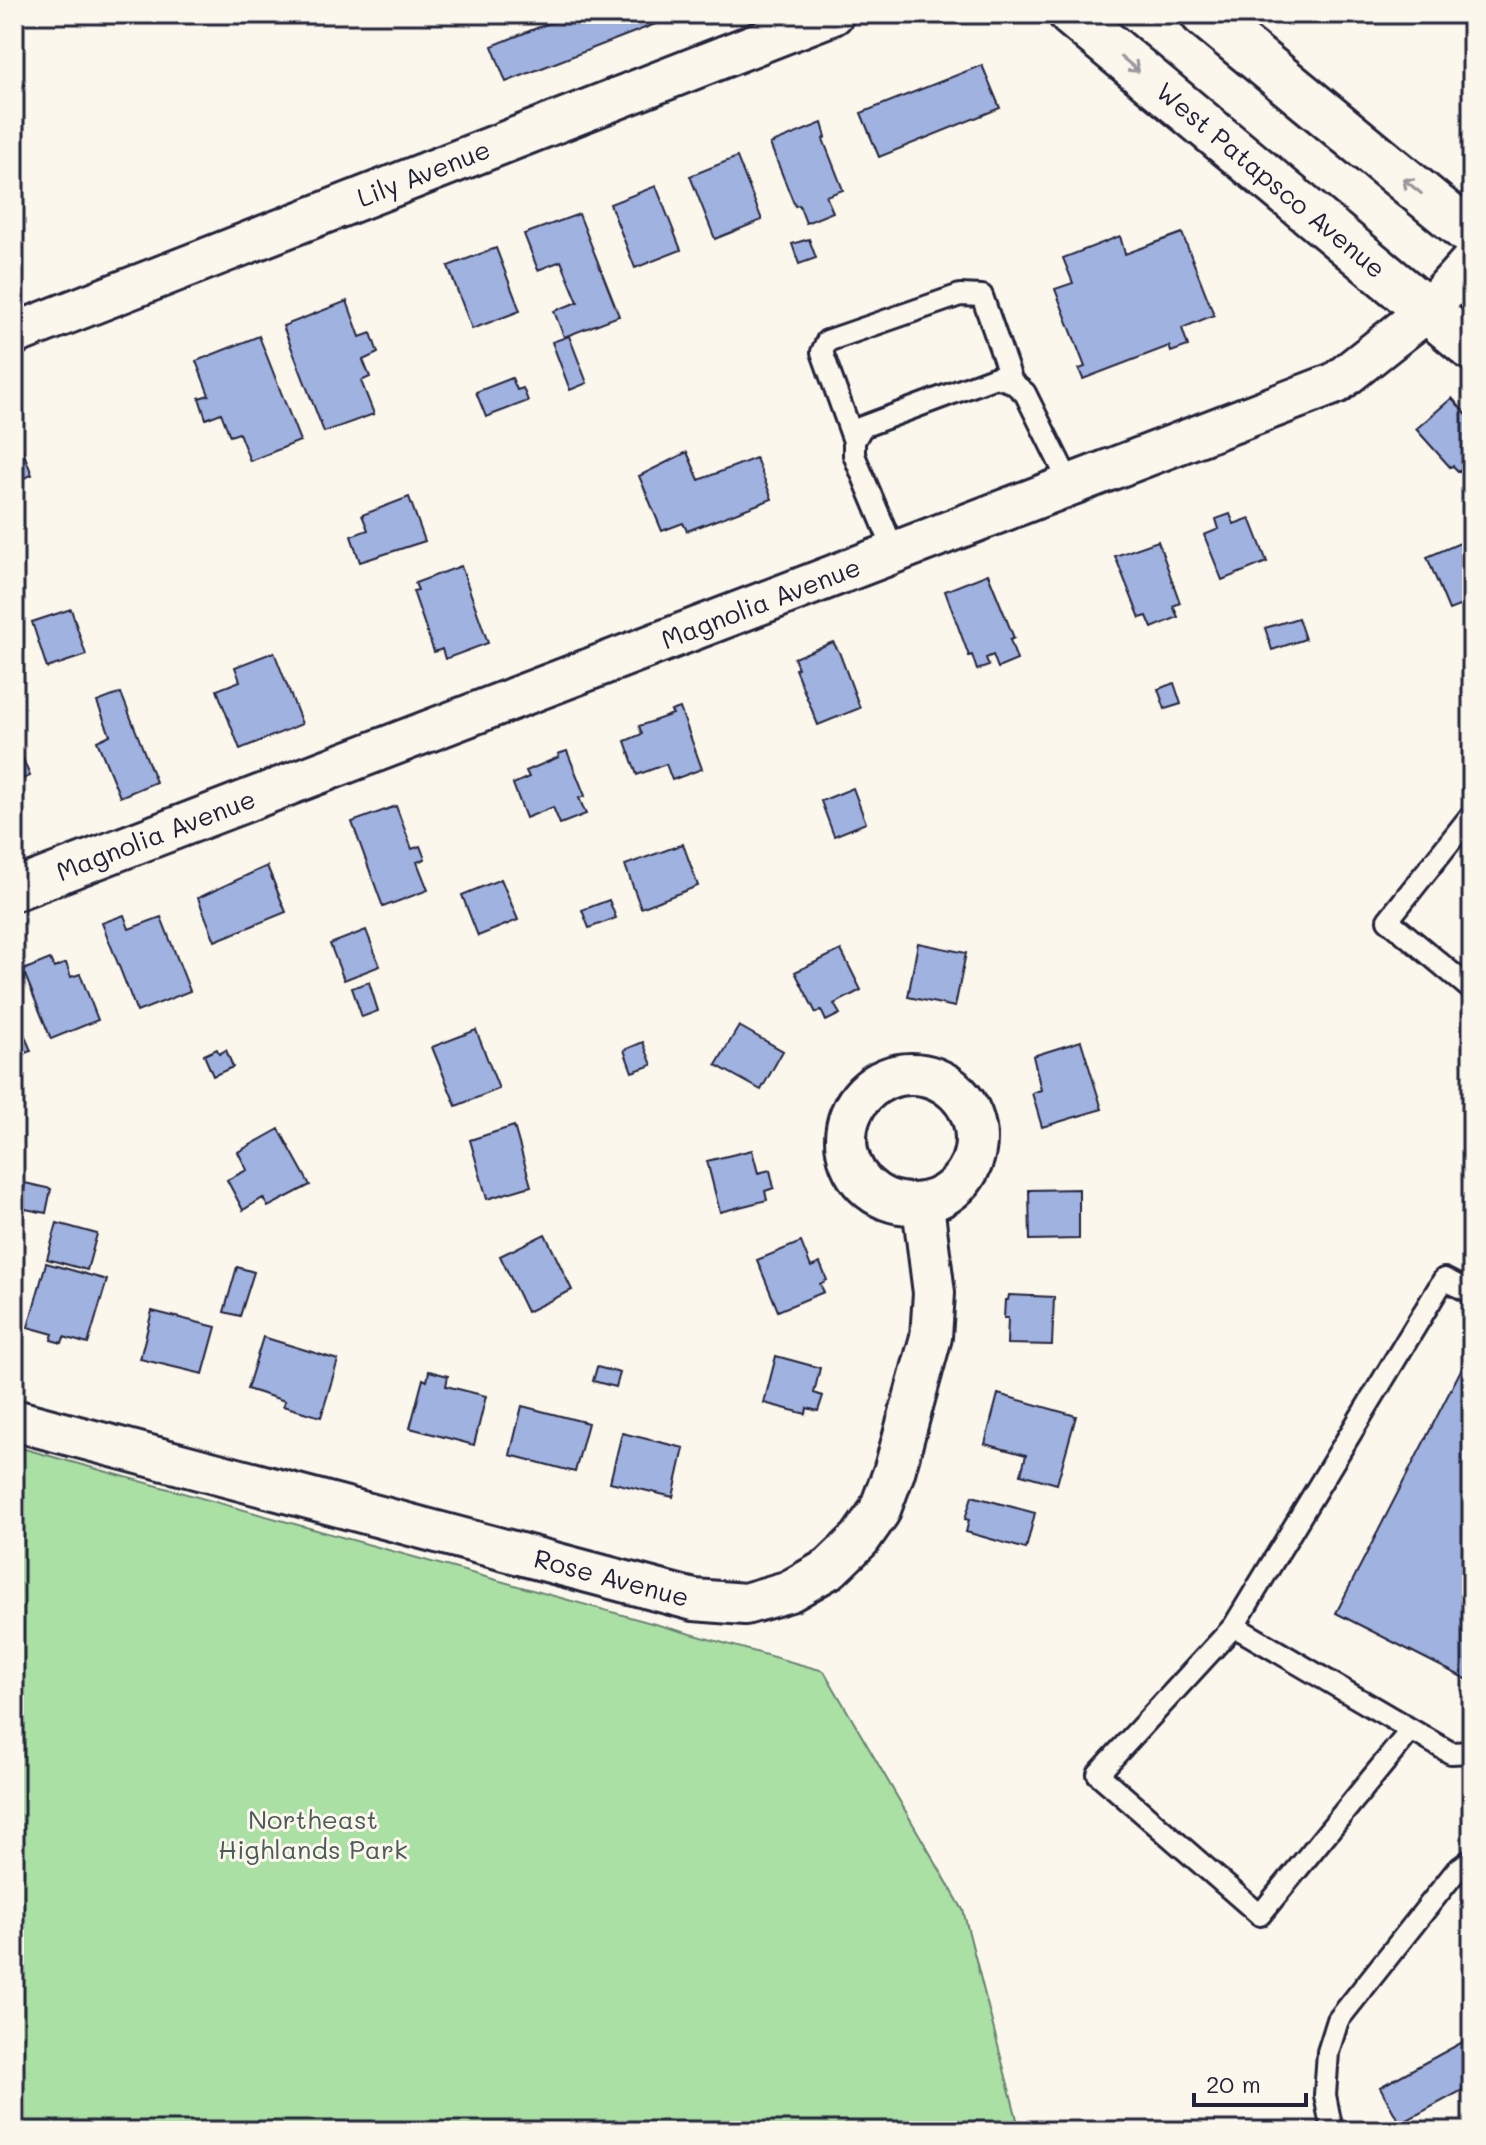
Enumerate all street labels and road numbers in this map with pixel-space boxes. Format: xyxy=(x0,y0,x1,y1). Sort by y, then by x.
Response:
street label: West Patapsco Avenue xyxy=(1150,74,1393,285)
street label: Lily Avenue xyxy=(352,132,495,214)
street label: Magnolia Avenue xyxy=(656,549,865,656)
street label: Magnolia Avenue xyxy=(51,781,260,888)
street label: Rose Avenue xyxy=(530,1540,693,1614)

